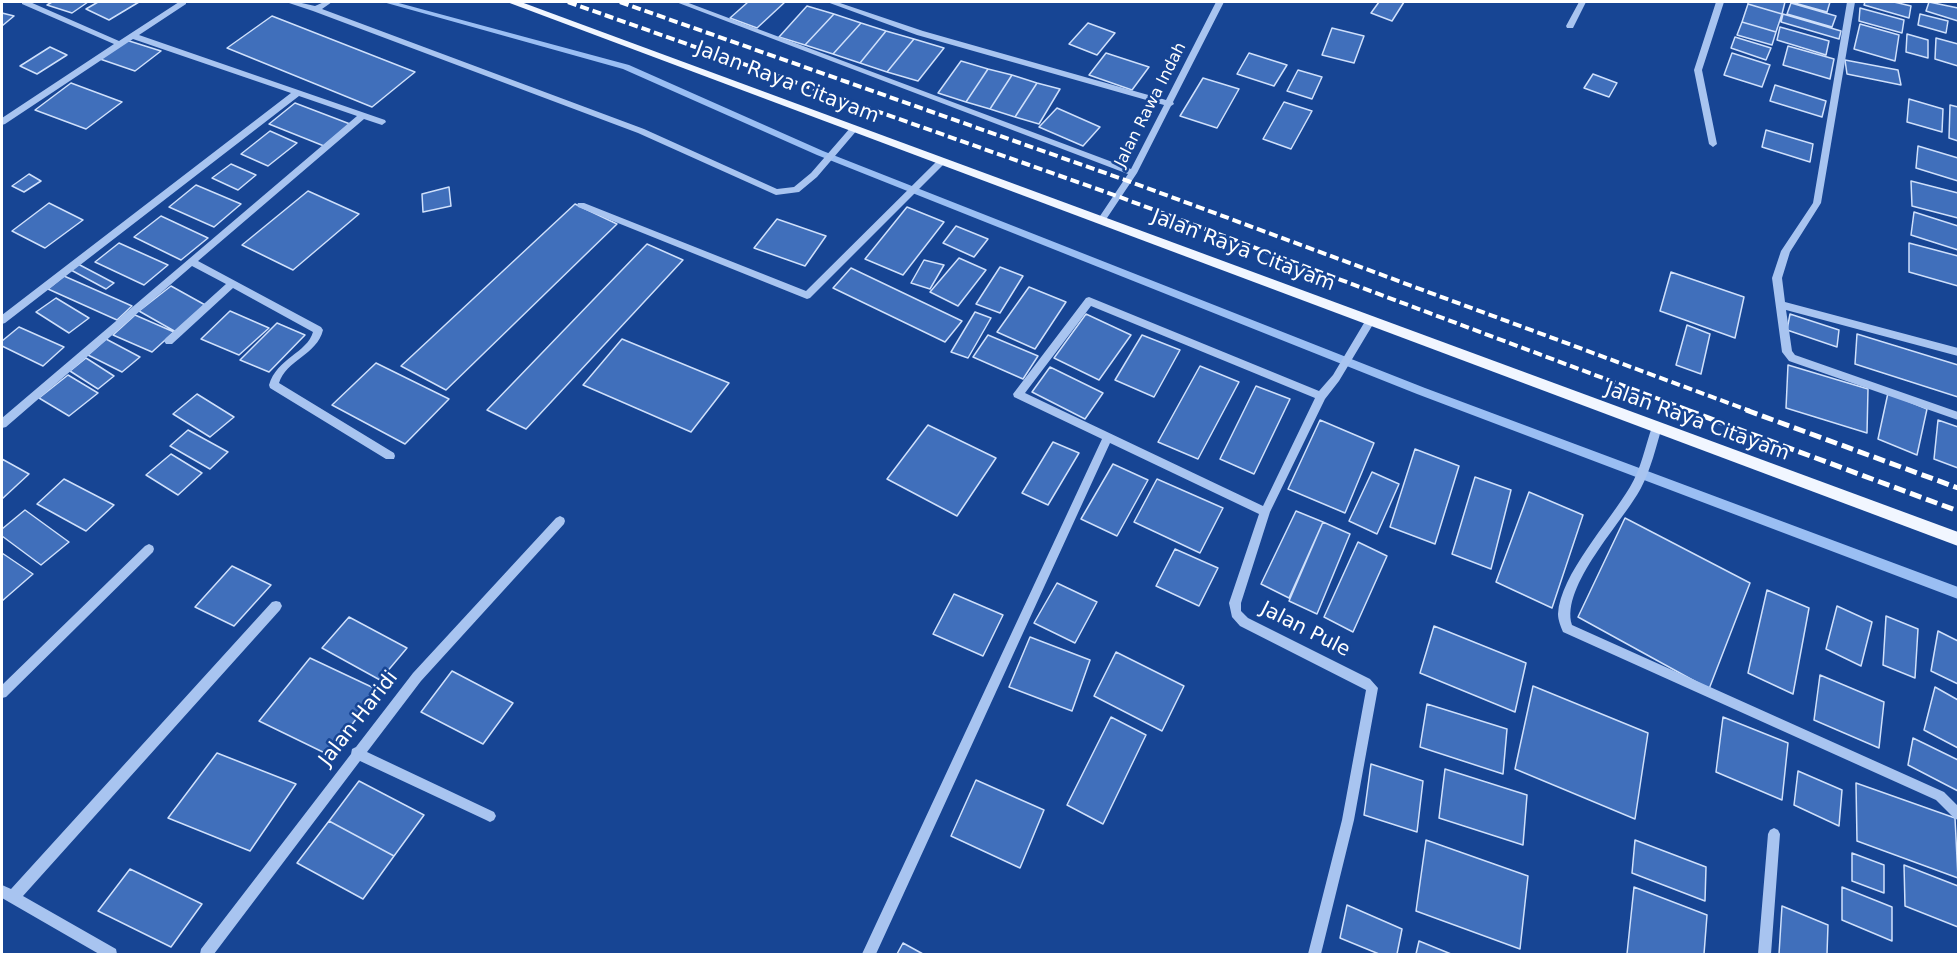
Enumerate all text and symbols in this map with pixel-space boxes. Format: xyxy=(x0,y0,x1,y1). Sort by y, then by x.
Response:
street label: Jalan Raya Citayam xyxy=(692,37,882,129)
street label: Jalan Rawa Indah xyxy=(1111,39,1191,171)
street label: Jalan Raya Citayam xyxy=(1148,205,1338,297)
street label: Jalan Raya Citayam xyxy=(1602,377,1792,467)
street label: Jalan Pule xyxy=(1256,597,1354,663)
street label: Jalan Haridi xyxy=(314,667,404,771)

